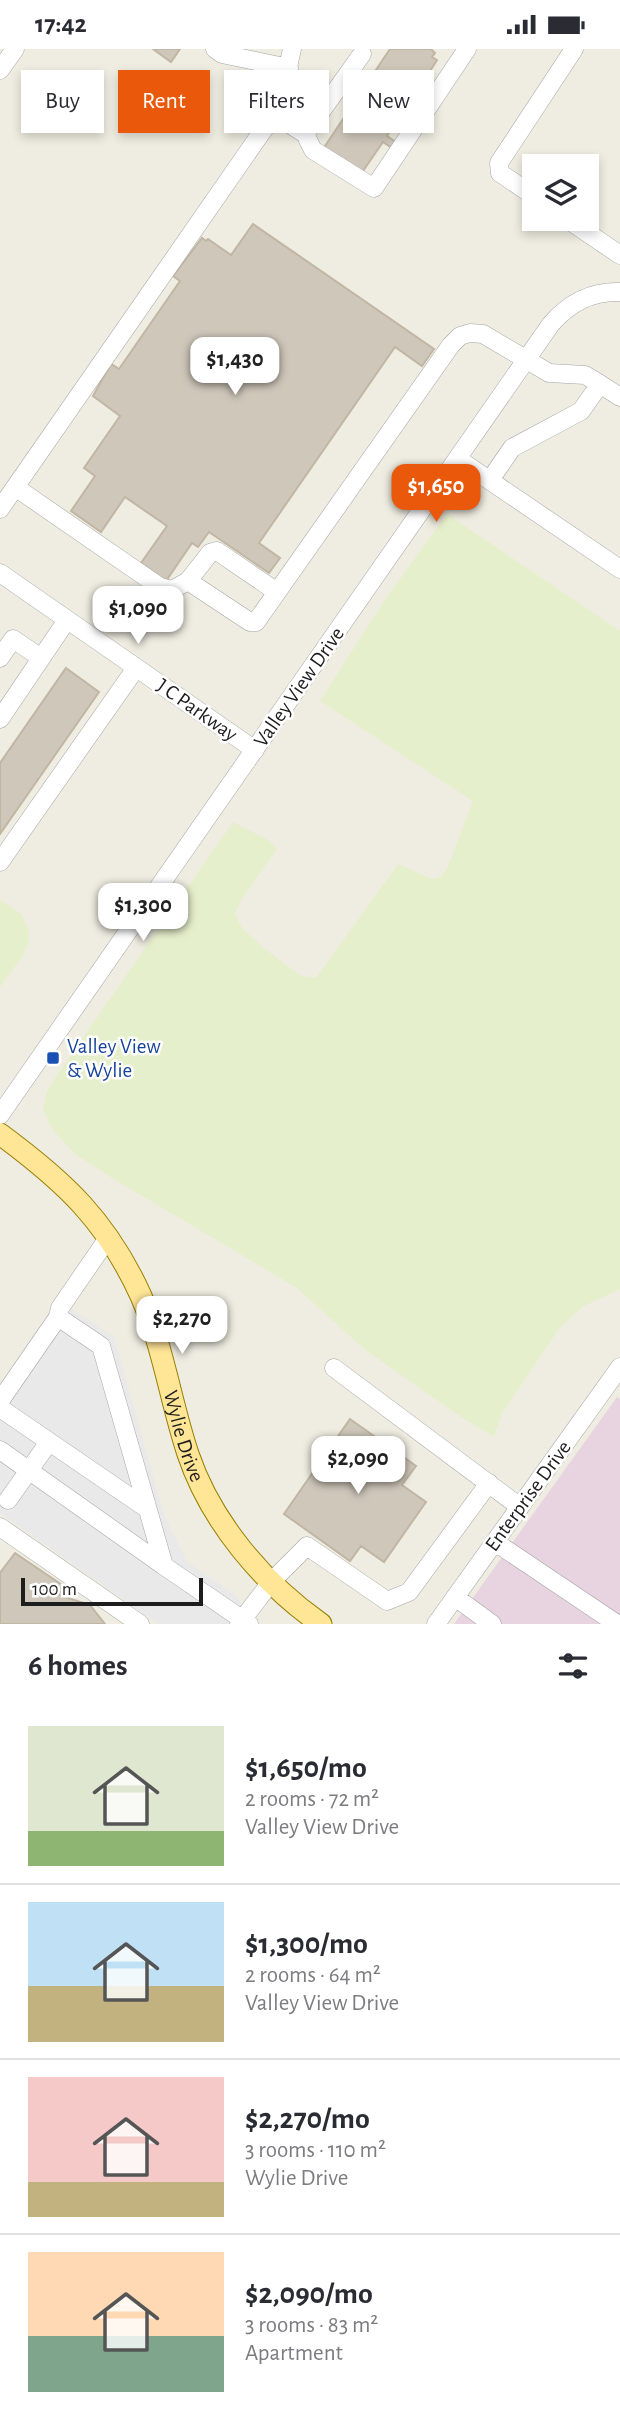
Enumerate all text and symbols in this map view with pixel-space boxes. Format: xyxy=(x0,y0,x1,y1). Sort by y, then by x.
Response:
text: 17:42 xyxy=(35,11,87,37)
chip: Buy xyxy=(21,70,104,133)
chip: Rent xyxy=(118,70,210,133)
chip: Filters xyxy=(224,70,329,133)
chip: New xyxy=(343,70,434,133)
map controls xyxy=(522,154,599,231)
button: layers xyxy=(522,154,599,231)
pin: $1,430 xyxy=(178,337,292,397)
text: $1,430 xyxy=(206,348,264,371)
pin: $1,650 xyxy=(379,465,493,524)
text: $1,650 xyxy=(408,475,464,498)
pin: $1,090 xyxy=(81,587,195,646)
text: $1,090 xyxy=(109,597,167,620)
street label: Valley View Drive xyxy=(250,623,348,751)
street label: J C Parkway xyxy=(153,675,241,745)
pin: $1,300 xyxy=(86,883,200,943)
text: $1,300 xyxy=(114,894,172,917)
place label: Valley View & Wylie xyxy=(67,1036,161,1081)
marker: Valley View & Wylie xyxy=(45,1050,61,1066)
pin: $2,270 xyxy=(125,1297,239,1356)
text: $2,270 xyxy=(152,1307,212,1330)
street label: Wylie Drive xyxy=(160,1388,208,1485)
pin: $2,090 xyxy=(301,1437,415,1496)
street label: Enterprise Drive xyxy=(481,1437,575,1555)
text: $2,090 xyxy=(327,1447,389,1470)
scale bar xyxy=(21,1575,203,1607)
text: 100 m xyxy=(32,1580,77,1599)
icon: filters xyxy=(554,1647,592,1685)
text: 6 homes xyxy=(28,1651,128,1681)
text: $1,650/mo xyxy=(245,1753,367,1783)
icon: home xyxy=(84,1754,168,1838)
text: 2 rooms · 72 m² xyxy=(245,1788,379,1811)
text: Valley View Drive xyxy=(245,1816,399,1839)
text: $1,300/mo xyxy=(245,1929,368,1959)
icon: home xyxy=(84,1930,168,2014)
text: 2 rooms · 64 m² xyxy=(245,1964,381,1987)
text: Valley View Drive xyxy=(245,1992,399,2015)
text: $2,270/mo xyxy=(245,2104,370,2134)
icon: home xyxy=(84,2105,168,2189)
text: 3 rooms · 110 m² xyxy=(245,2139,386,2162)
text: Wylie Drive xyxy=(245,2167,348,2190)
text: $2,090/mo xyxy=(245,2279,373,2309)
icon: home xyxy=(84,2280,168,2364)
text: 3 rooms · 83 m² xyxy=(245,2314,378,2337)
text: Apartment xyxy=(245,2342,343,2365)

